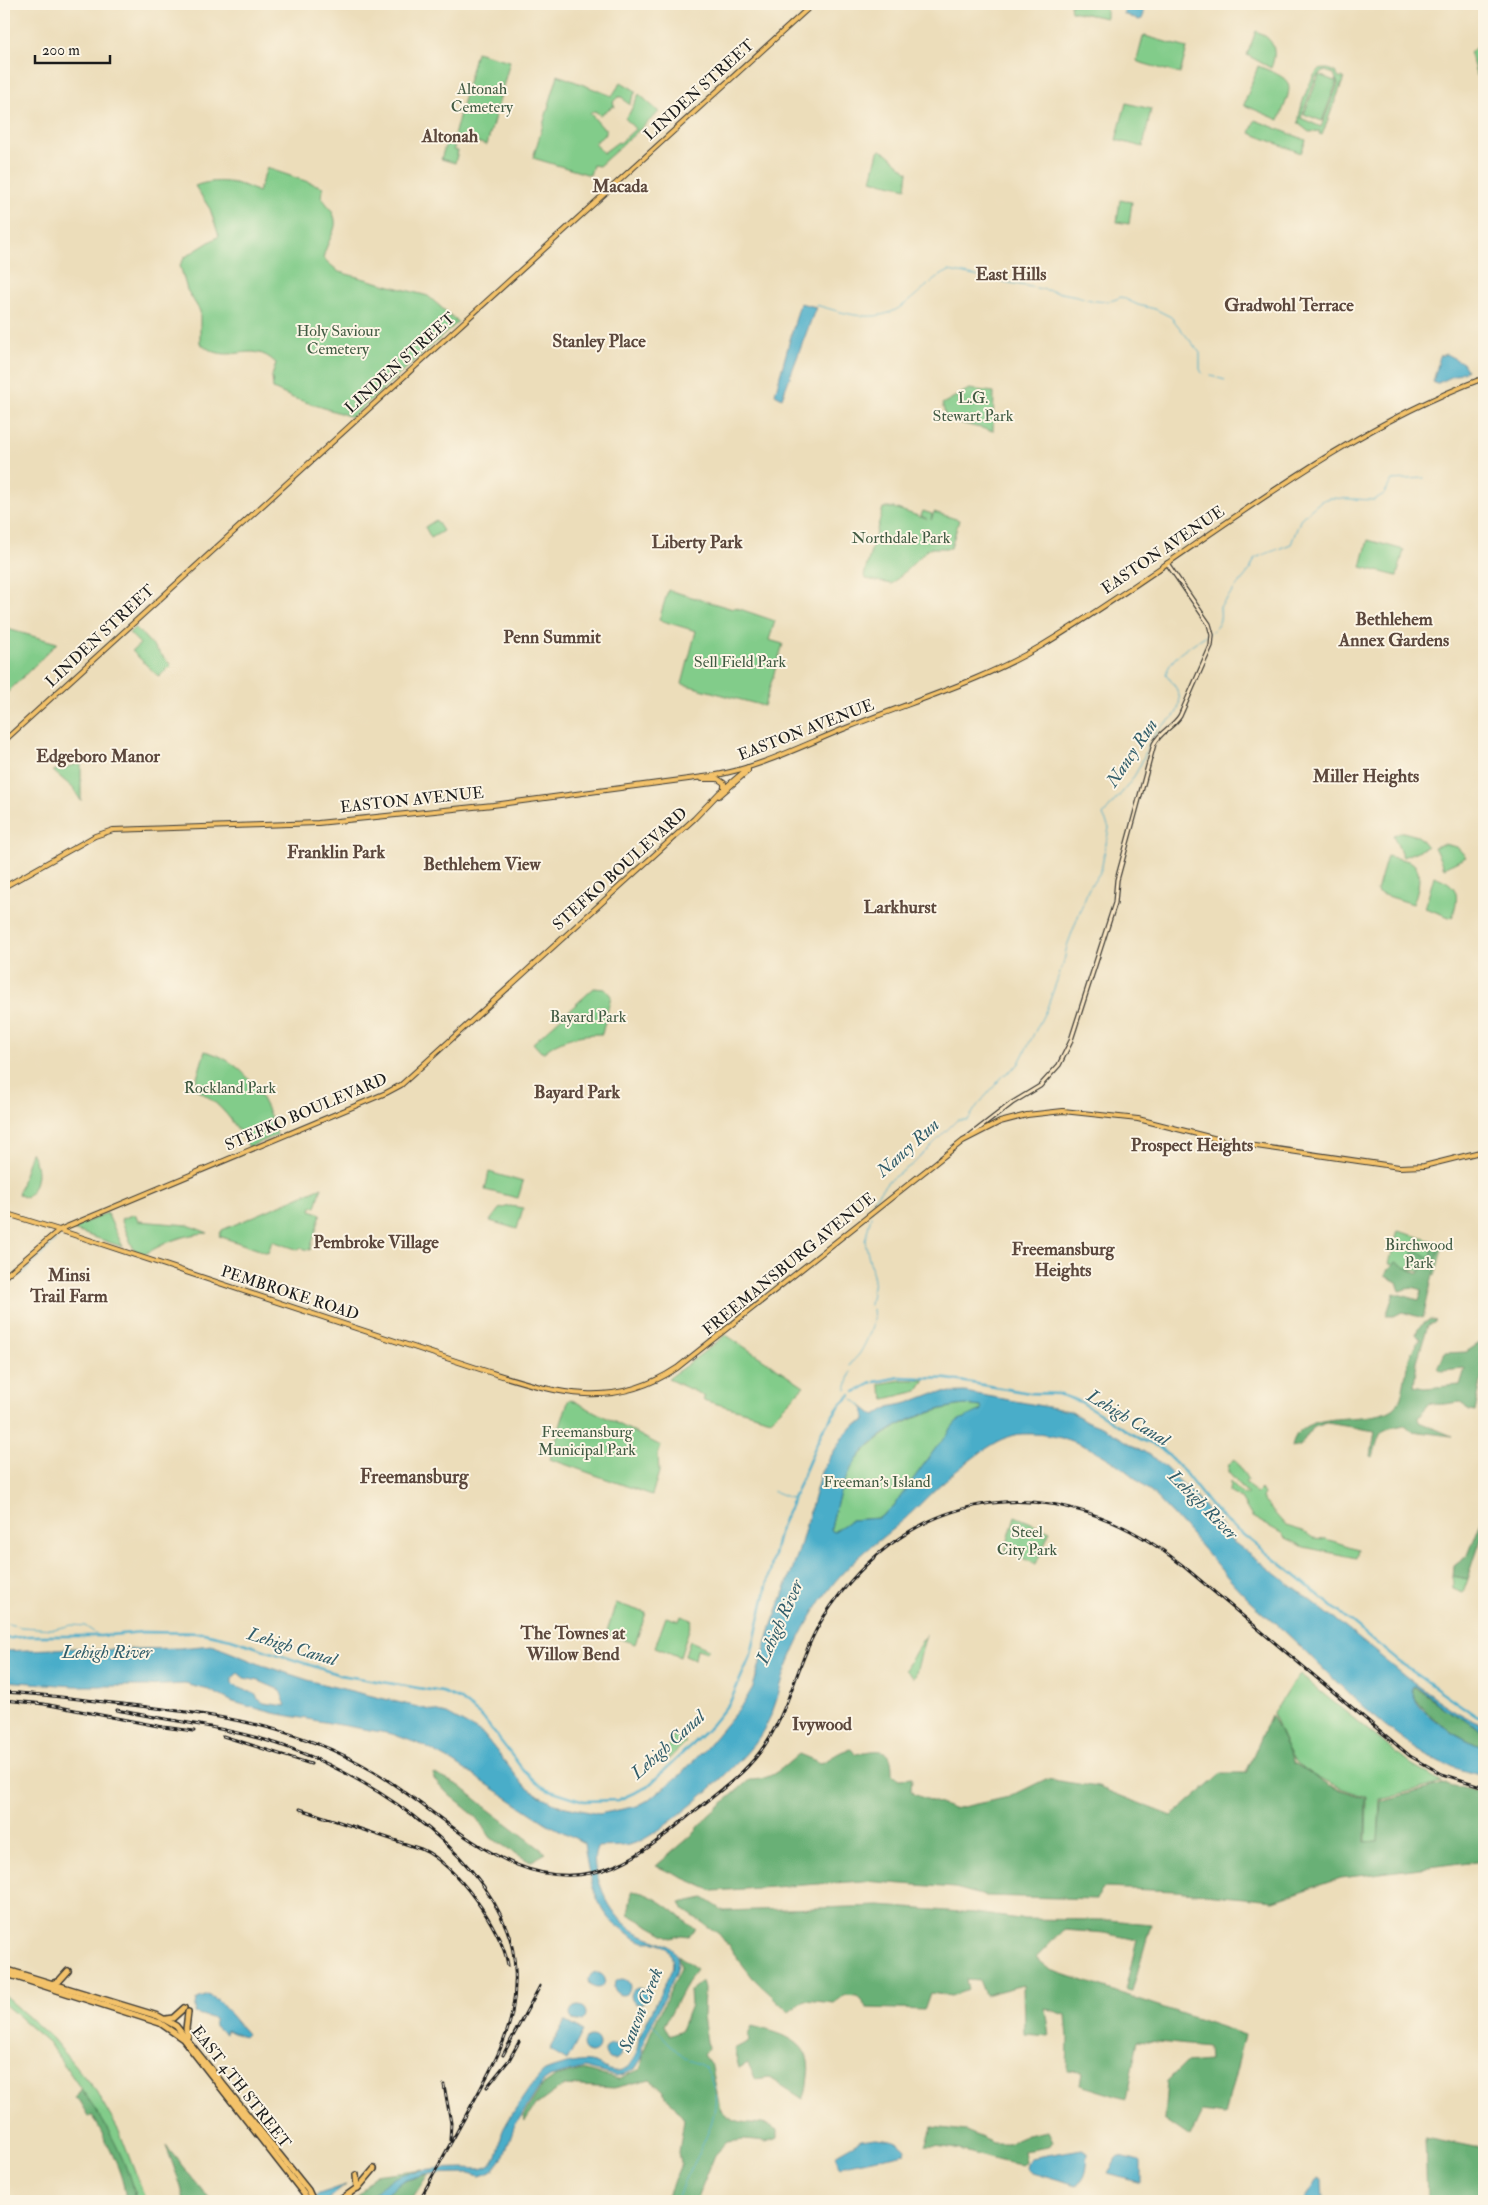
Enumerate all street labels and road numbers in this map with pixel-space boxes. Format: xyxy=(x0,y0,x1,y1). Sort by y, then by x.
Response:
street label: LINDEN STREET xyxy=(640,35,758,145)
street label: LINDEN STREET xyxy=(341,308,459,418)
street label: EASTON AVENUE xyxy=(1098,501,1228,599)
street label: LINDEN STREET xyxy=(41,580,159,692)
street label: EASTON AVENUE xyxy=(735,695,877,765)
street label: EASTON AVENUE xyxy=(339,783,485,817)
street label: STEFKO BOULEVARD xyxy=(549,803,691,935)
street label: STEFKO BOULEVARD xyxy=(222,1069,390,1155)
street label: FREEMANSBURG AVENUE xyxy=(699,1188,879,1340)
street label: PEMBROKE ROAD xyxy=(218,1261,362,1325)
street label: EAST 4TH STREET xyxy=(187,2022,295,2152)

